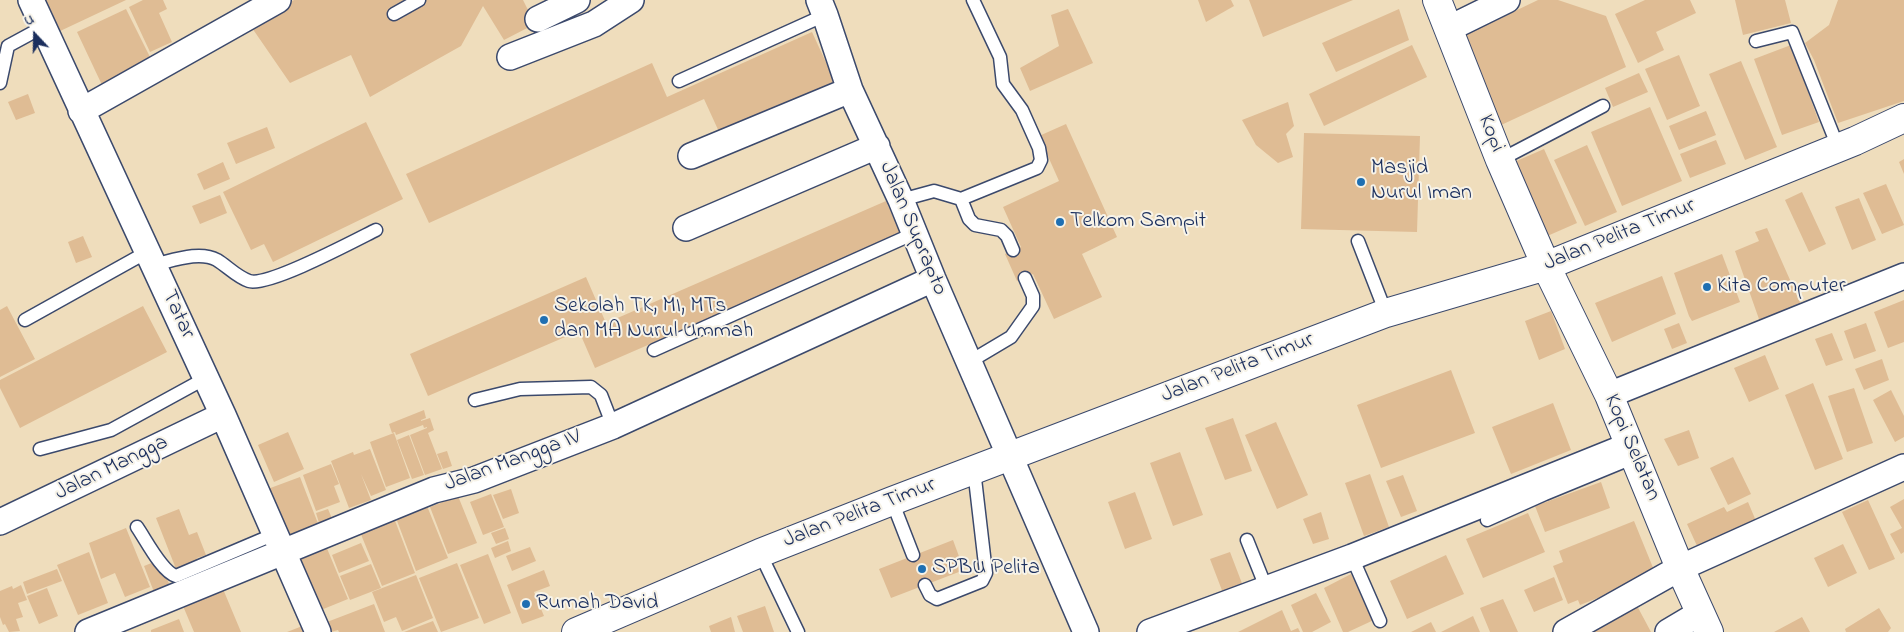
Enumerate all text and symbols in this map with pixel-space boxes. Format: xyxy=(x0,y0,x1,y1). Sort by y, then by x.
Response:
text: U xyxy=(22,9,37,32)
north arrow xyxy=(10,10,60,60)
street label: Kopi xyxy=(1471,111,1509,157)
place label: Masjid Nurul Iman xyxy=(1371,156,1472,208)
street label: Jalan Suprapto xyxy=(872,158,952,300)
marker: Masjid Nurul Iman xyxy=(1355,176,1367,188)
street label: Jalan Pelita Timur xyxy=(1540,194,1700,278)
place label: Telkom Sampit xyxy=(1070,209,1206,235)
marker: Telkom Sampit xyxy=(1054,216,1066,228)
place label: Kita Computer xyxy=(1717,274,1846,300)
marker: Kita Computer xyxy=(1701,281,1713,293)
street label: Tatar xyxy=(154,287,200,343)
place label: Sekolah TK, MI, MTs dan MA Nurul Ummah xyxy=(554,294,753,346)
marker: Sekolah TK, MI, MTs dan MA Nurul Ummah xyxy=(538,314,550,326)
street label: Jalan Pelita Timur xyxy=(1158,328,1318,410)
street label: Kopi Selatan xyxy=(1597,391,1665,505)
street label: Jalan Mangga IV xyxy=(441,425,585,499)
street label: Jalan Mangga xyxy=(51,430,173,508)
street label: Jalan Pelita Timur xyxy=(780,473,940,555)
place label: SPBU Pelita xyxy=(932,556,1040,582)
marker: SPBU Pelita xyxy=(916,563,928,575)
place label: Rumah David xyxy=(536,591,658,617)
marker: Rumah David xyxy=(520,598,532,610)

